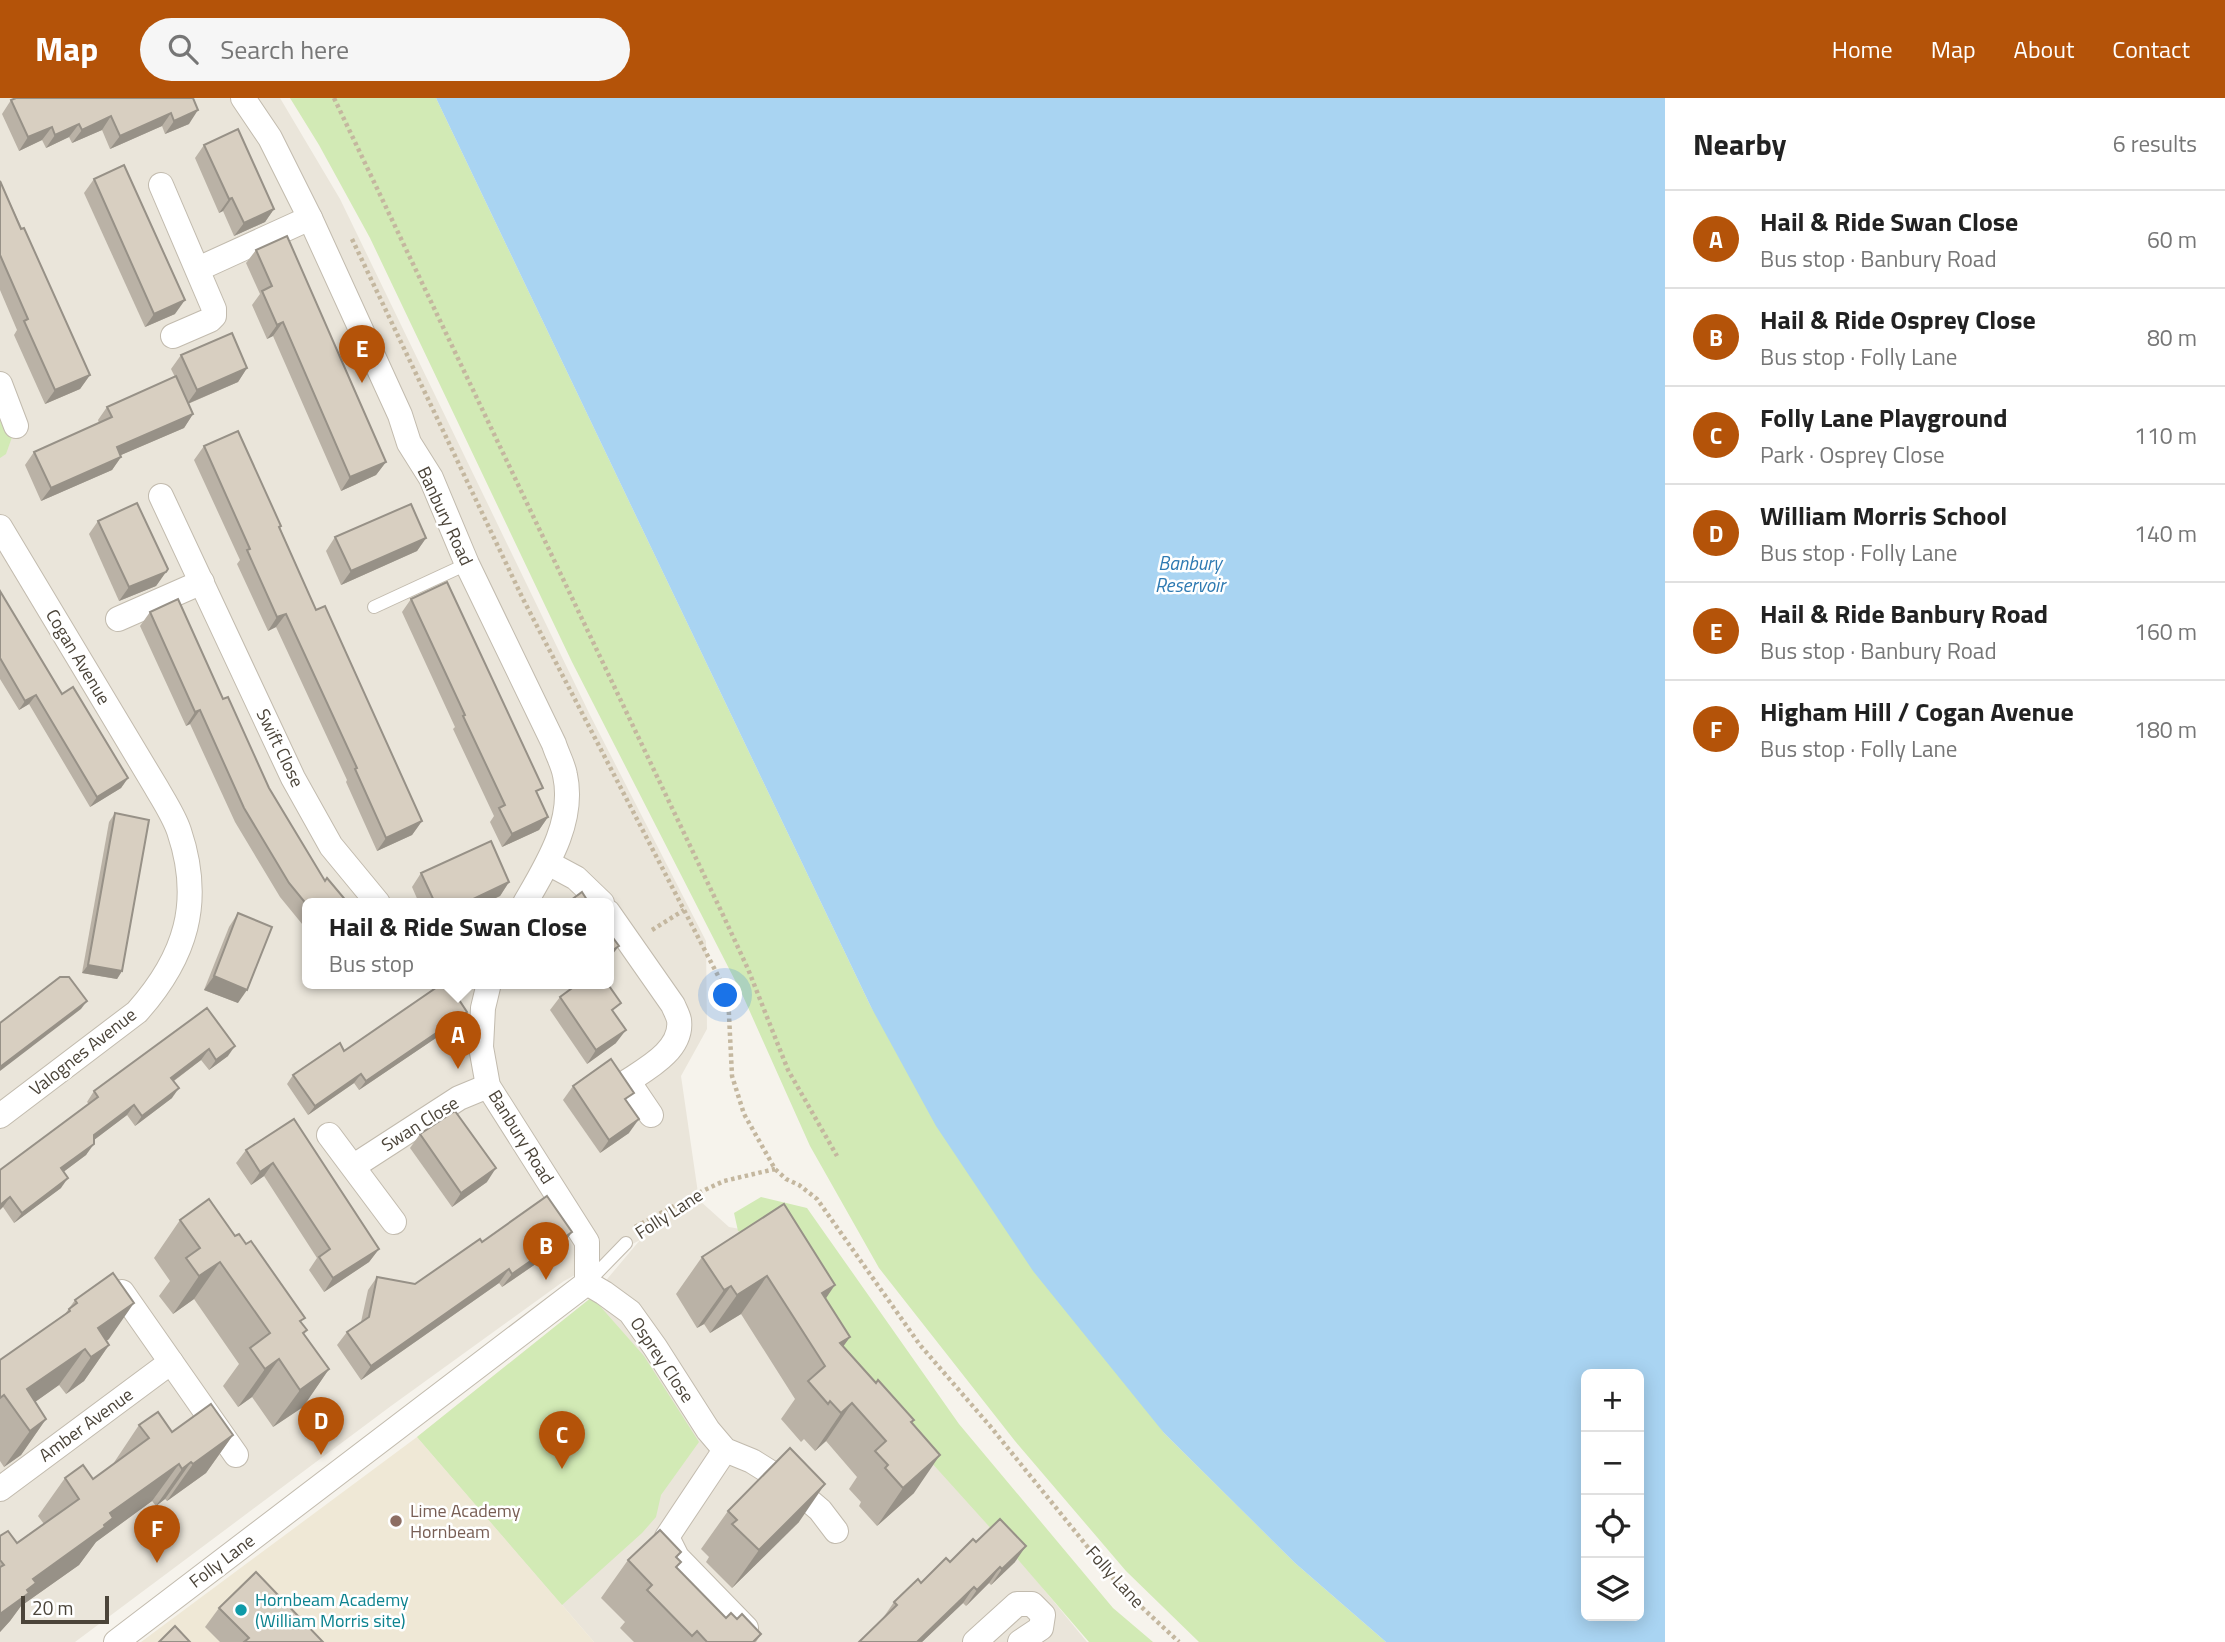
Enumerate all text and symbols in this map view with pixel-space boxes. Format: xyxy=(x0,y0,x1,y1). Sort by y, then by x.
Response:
search box xyxy=(140,18,630,81)
text: Map xyxy=(35,24,98,74)
icon: search xyxy=(164,30,202,68)
text: Search here xyxy=(220,30,349,69)
text: Home xyxy=(1832,31,1893,67)
text: Map xyxy=(1931,31,1976,67)
text: About xyxy=(2014,31,2074,67)
text: Contact xyxy=(2112,31,2190,67)
text: Nearby xyxy=(1693,121,1786,167)
text: 6 results xyxy=(2113,126,2197,161)
text: Hail & Ride Swan Close xyxy=(1760,202,2018,241)
text: A xyxy=(1709,222,1723,257)
text: 60 m xyxy=(2147,222,2197,257)
text: Bus stop · Banbury Road xyxy=(1760,241,1997,276)
text: Hail & Ride Osprey Close xyxy=(1760,300,2036,339)
text: B xyxy=(1709,320,1723,355)
text: 80 m xyxy=(2147,320,2197,355)
pin: E xyxy=(339,325,385,383)
text: Bus stop · Folly Lane xyxy=(1760,339,1957,374)
text: Folly Lane Playground xyxy=(1760,398,2008,437)
text: C xyxy=(1710,418,1722,453)
text: 110 m xyxy=(2134,418,2197,453)
text: Park · Osprey Close xyxy=(1760,437,1945,472)
street label: Banbury Road xyxy=(411,462,480,570)
text: William Morris School xyxy=(1760,496,2007,535)
text: D xyxy=(1709,516,1723,551)
text: 140 m xyxy=(2134,516,2197,551)
text: Bus stop · Folly Lane xyxy=(1760,535,1957,570)
water label: Banbury Reservoir xyxy=(1155,548,1227,599)
text: Hail & Ride Banbury Road xyxy=(1760,594,2048,633)
street label: Cogan Avenue xyxy=(39,604,118,710)
text: E xyxy=(1710,614,1722,649)
text: 160 m xyxy=(2134,614,2197,649)
text: Bus stop · Banbury Road xyxy=(1760,633,1997,668)
text: Higham Hill / Cogan Avenue xyxy=(1760,692,2074,731)
street label: Swift Close xyxy=(250,704,311,792)
text: F xyxy=(1710,712,1722,747)
text: 180 m xyxy=(2134,712,2197,747)
text: Bus stop · Folly Lane xyxy=(1760,731,1957,766)
popup xyxy=(302,898,614,989)
text: Hail & Ride Swan Close xyxy=(329,907,587,946)
text: Bus stop xyxy=(329,946,414,981)
your location xyxy=(708,978,742,1012)
street label: Valognes Avenue xyxy=(23,1001,142,1102)
pin: A xyxy=(435,1011,481,1069)
street label: Banbury Road xyxy=(482,1084,561,1189)
street label: Swan Close xyxy=(376,1089,464,1158)
street label: Folly Lane xyxy=(629,1182,708,1246)
pin: B xyxy=(523,1222,569,1280)
street label: Osprey Close xyxy=(624,1311,701,1408)
map controls xyxy=(1581,1369,1644,1621)
button: + xyxy=(1581,1369,1644,1432)
street label: Amber Avenue xyxy=(33,1381,138,1468)
pin: D xyxy=(298,1397,344,1455)
pin: C xyxy=(539,1411,585,1469)
button: − xyxy=(1581,1432,1644,1495)
button: locate xyxy=(1581,1495,1644,1558)
place label: Lime Academy Hornbeam xyxy=(410,1497,521,1545)
pin: F xyxy=(134,1505,180,1563)
marker: Lime Academy Hornbeam xyxy=(388,1513,404,1529)
street label: Folly Lane xyxy=(183,1527,260,1594)
street label: Folly Lane xyxy=(1080,1539,1151,1614)
button: layers xyxy=(1581,1558,1644,1621)
place label: Hornbeam Academy (William Morris site) xyxy=(255,1586,409,1634)
scale bar xyxy=(21,1593,108,1625)
text: 20 m xyxy=(32,1593,73,1622)
marker: Hornbeam Academy (William Morris site) xyxy=(233,1602,249,1618)

